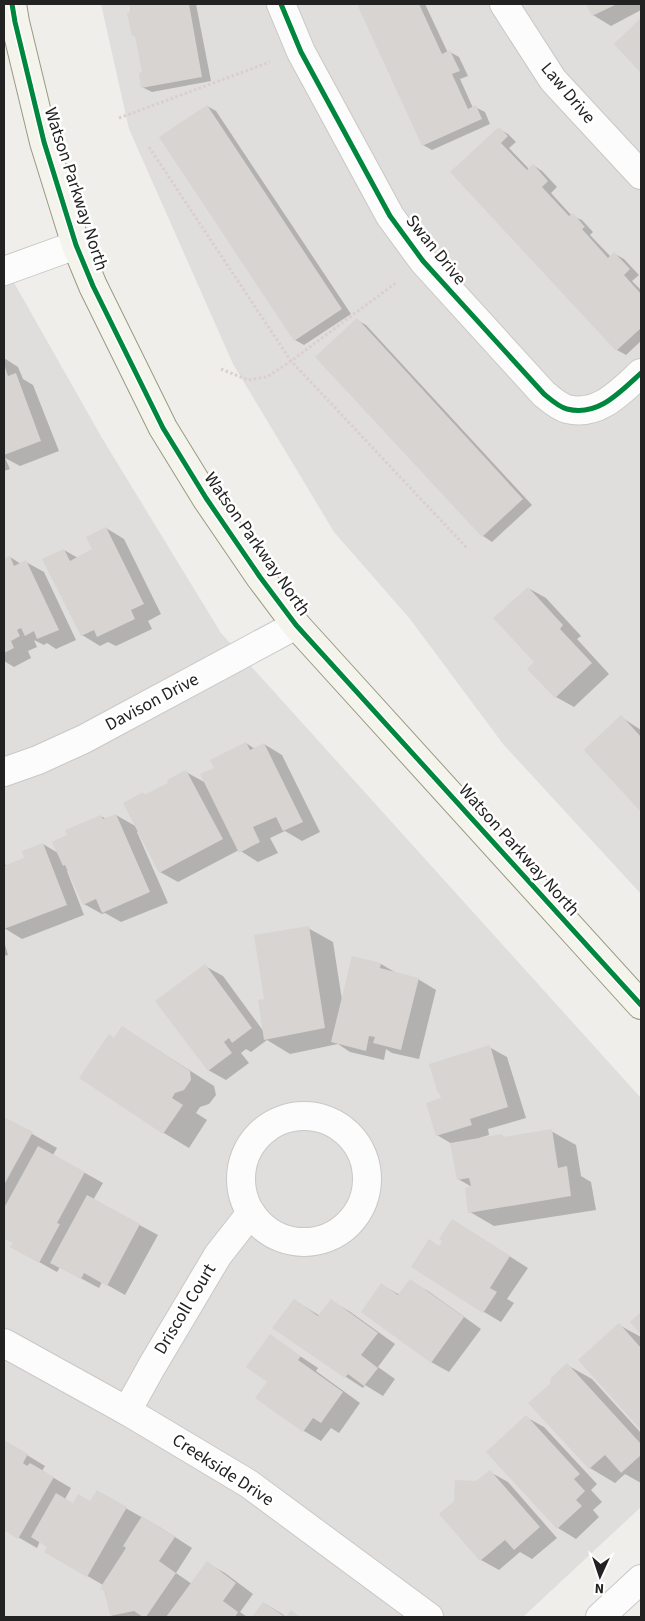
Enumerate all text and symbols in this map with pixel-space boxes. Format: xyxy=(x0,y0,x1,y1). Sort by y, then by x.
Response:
street label: Law Drive xyxy=(535,57,601,129)
street label: Watson Parkway North xyxy=(38,104,114,274)
street label: Swan Drive xyxy=(400,210,472,291)
street label: Watson Parkway North xyxy=(198,467,316,621)
street label: Davison Drive xyxy=(101,667,203,737)
street label: Watson Parkway North xyxy=(453,778,585,922)
street label: Driscoll Court xyxy=(148,1259,222,1359)
street label: Creekside Drive xyxy=(167,1428,279,1512)
north arrow xyxy=(575,1551,625,1601)
text: N xyxy=(594,1578,605,1598)

